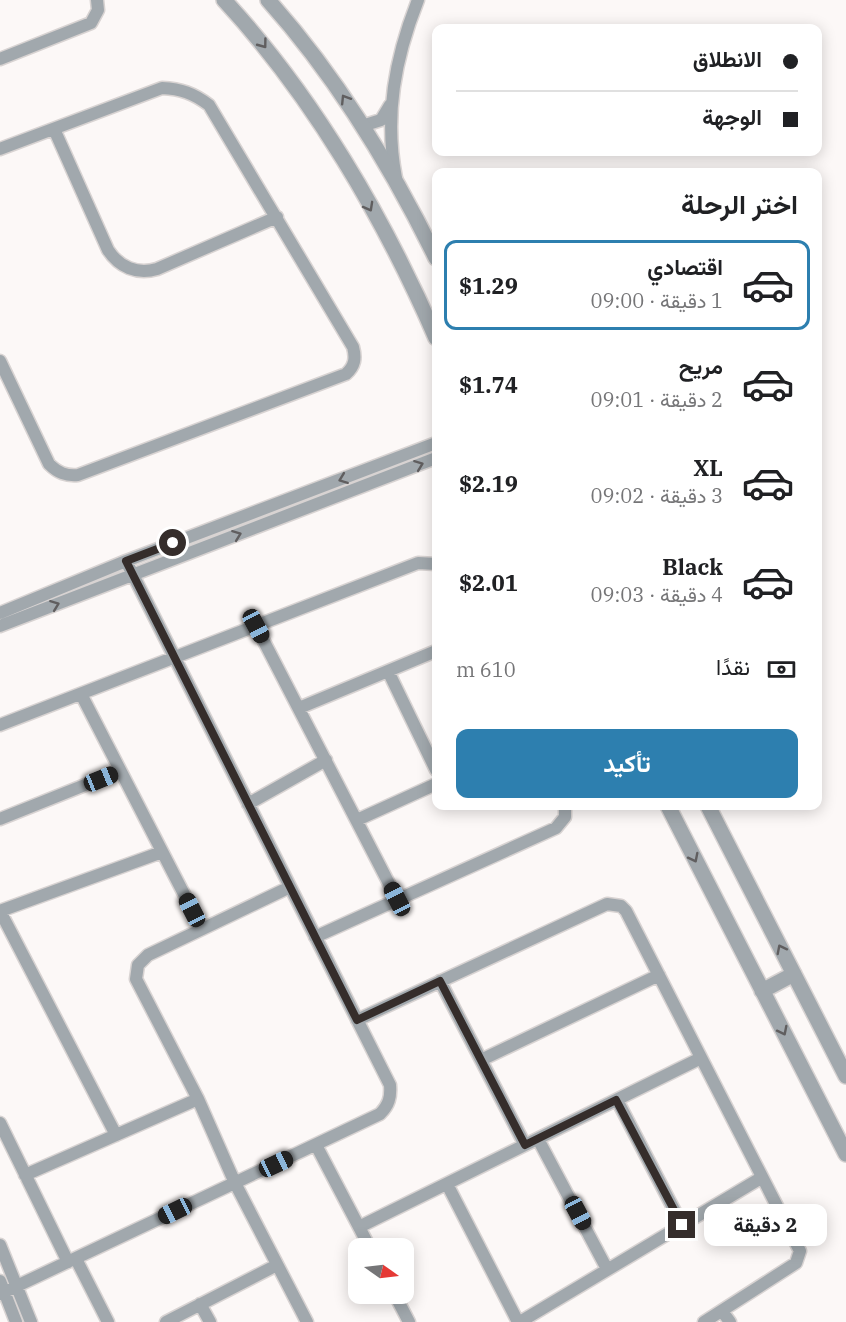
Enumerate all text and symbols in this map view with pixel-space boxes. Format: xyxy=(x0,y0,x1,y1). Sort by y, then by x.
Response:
one-way arrow xyxy=(256,37,267,48)
text: الانطلاق xyxy=(693,44,762,73)
one-way arrow xyxy=(341,94,352,105)
text: الوجهة xyxy=(702,102,762,131)
text: اختر الرحلة xyxy=(681,186,798,221)
one-way arrow xyxy=(362,201,373,211)
text: اقتصادي xyxy=(647,252,723,281)
icon: car xyxy=(741,258,795,312)
text: $1.29 xyxy=(459,271,518,300)
text: 1 دقيقة · 09:00 xyxy=(591,287,723,314)
text: مريح xyxy=(679,351,723,380)
icon: car xyxy=(741,357,795,411)
text: $1.74 xyxy=(459,370,518,399)
text: 2 دقيقة · 09:01 xyxy=(591,386,723,413)
text: XL xyxy=(693,453,723,482)
icon: car xyxy=(741,456,795,510)
one-way arrow xyxy=(412,460,423,472)
text: $2.19 xyxy=(459,469,518,498)
one-way arrow xyxy=(338,471,348,484)
text: 3 دقيقة · 09:02 xyxy=(591,482,723,509)
route start xyxy=(159,529,186,556)
one-way arrow xyxy=(230,530,241,542)
text: Black xyxy=(662,552,723,581)
icon: car xyxy=(741,555,795,609)
text: $2.01 xyxy=(459,568,518,597)
text: 4 دقيقة · 09:03 xyxy=(591,581,723,608)
one-way arrow xyxy=(48,600,59,612)
car xyxy=(240,606,272,646)
text: نقدًا xyxy=(716,652,750,681)
icon: cash xyxy=(765,653,798,686)
text: 610 m xyxy=(456,656,516,683)
button: تأكيد xyxy=(456,729,798,798)
car xyxy=(81,764,121,794)
one-way arrow xyxy=(687,851,699,862)
car xyxy=(381,879,413,919)
car xyxy=(176,890,208,930)
one-way arrow xyxy=(777,945,788,955)
one-way arrow xyxy=(776,1025,787,1036)
car xyxy=(256,1148,296,1180)
car xyxy=(562,1193,594,1233)
car xyxy=(155,1195,195,1227)
callout: 2 دقيقة xyxy=(703,1204,826,1246)
route end xyxy=(668,1211,695,1238)
text: 2 دقيقة xyxy=(734,1211,797,1238)
north arrow xyxy=(348,1238,414,1304)
map controls xyxy=(348,1238,414,1304)

